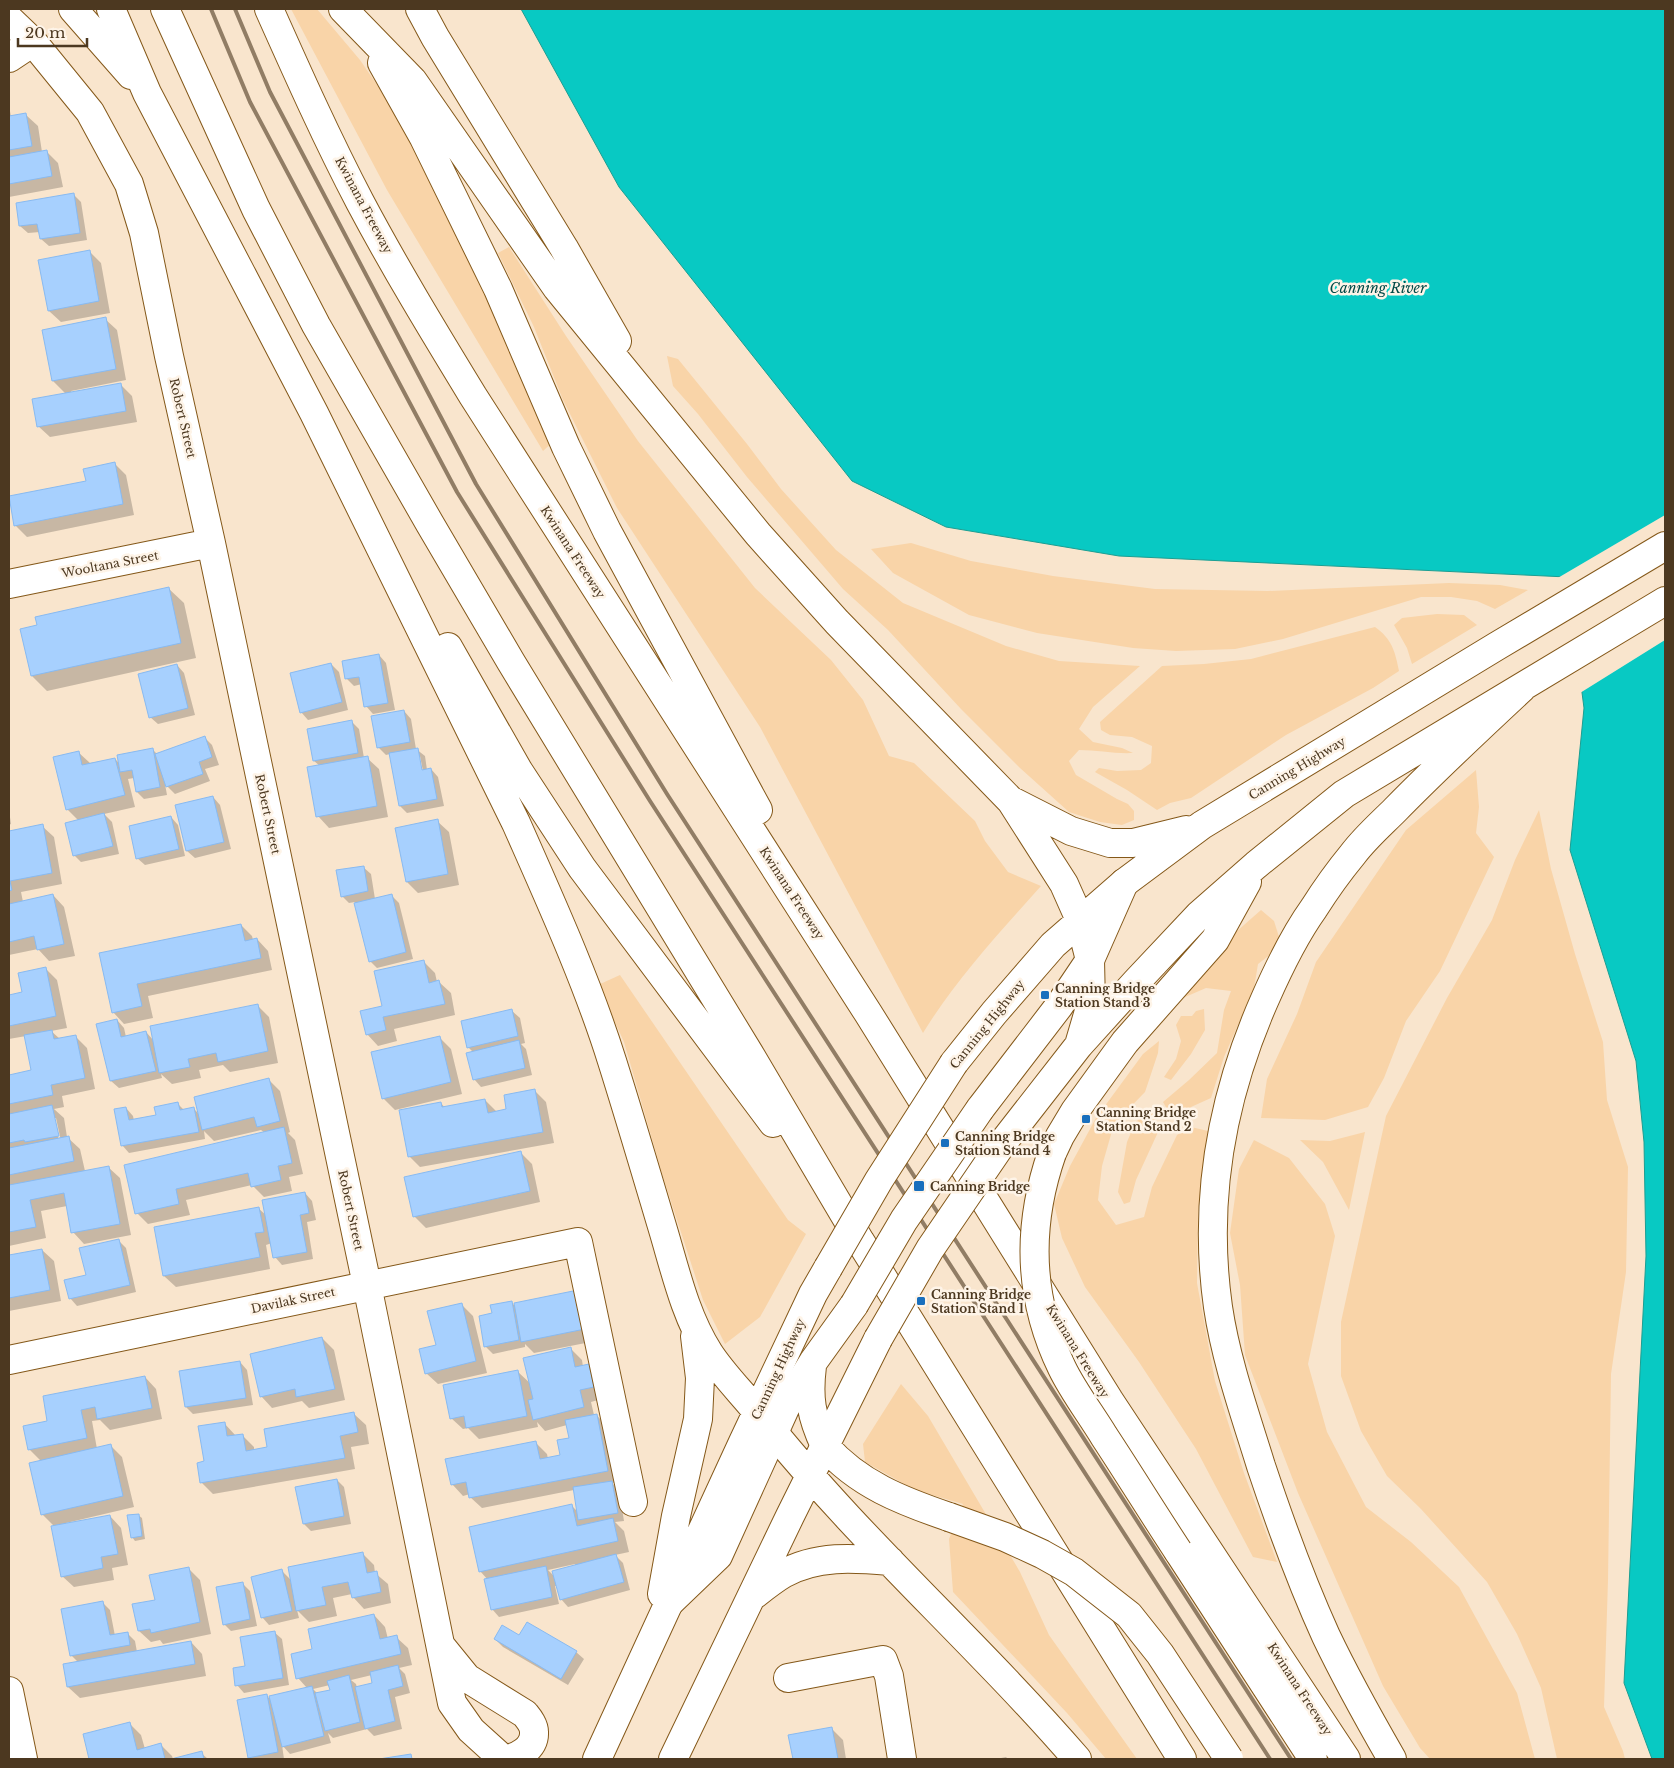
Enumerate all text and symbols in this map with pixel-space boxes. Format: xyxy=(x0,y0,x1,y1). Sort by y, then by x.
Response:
scale bar xyxy=(18,15,86,47)
text: 20 m xyxy=(25,23,65,42)
street label: Kwinana Freeway xyxy=(332,154,396,256)
water label: Canning River xyxy=(1330,279,1427,297)
street label: Robert Street xyxy=(167,377,200,460)
street label: Kwinana Freeway xyxy=(537,503,609,601)
street label: Wooltana Street xyxy=(59,547,160,581)
street label: Canning Highway xyxy=(1246,733,1348,803)
street label: Robert Street xyxy=(252,772,284,856)
street label: Kwinana Freeway xyxy=(756,844,828,942)
street label: Canning Highway xyxy=(946,976,1028,1072)
place label: Canning Bridge Station Stand 3 xyxy=(1055,981,1155,1010)
marker: Canning Bridge Station Stand 3 xyxy=(1039,989,1051,1001)
place label: Canning Bridge Station Stand 2 xyxy=(1096,1105,1196,1134)
marker: Canning Bridge Station Stand 2 xyxy=(1080,1113,1092,1125)
place label: Canning Bridge Station Stand 4 xyxy=(955,1129,1055,1158)
marker: Canning Bridge Station Stand 4 xyxy=(939,1137,951,1149)
street label: Robert Street xyxy=(335,1168,367,1252)
marker: Canning Bridge xyxy=(912,1179,926,1193)
place label: Canning Bridge xyxy=(930,1179,1030,1194)
street label: Davilak Street xyxy=(250,1284,337,1316)
place label: Canning Bridge Station Stand 1 xyxy=(931,1287,1031,1316)
marker: Canning Bridge Station Stand 1 xyxy=(915,1295,927,1307)
street label: Kwinana Freeway xyxy=(1043,1302,1113,1401)
street label: Canning Highway xyxy=(748,1316,808,1422)
street label: Kwinana Freeway xyxy=(1264,1640,1336,1738)

